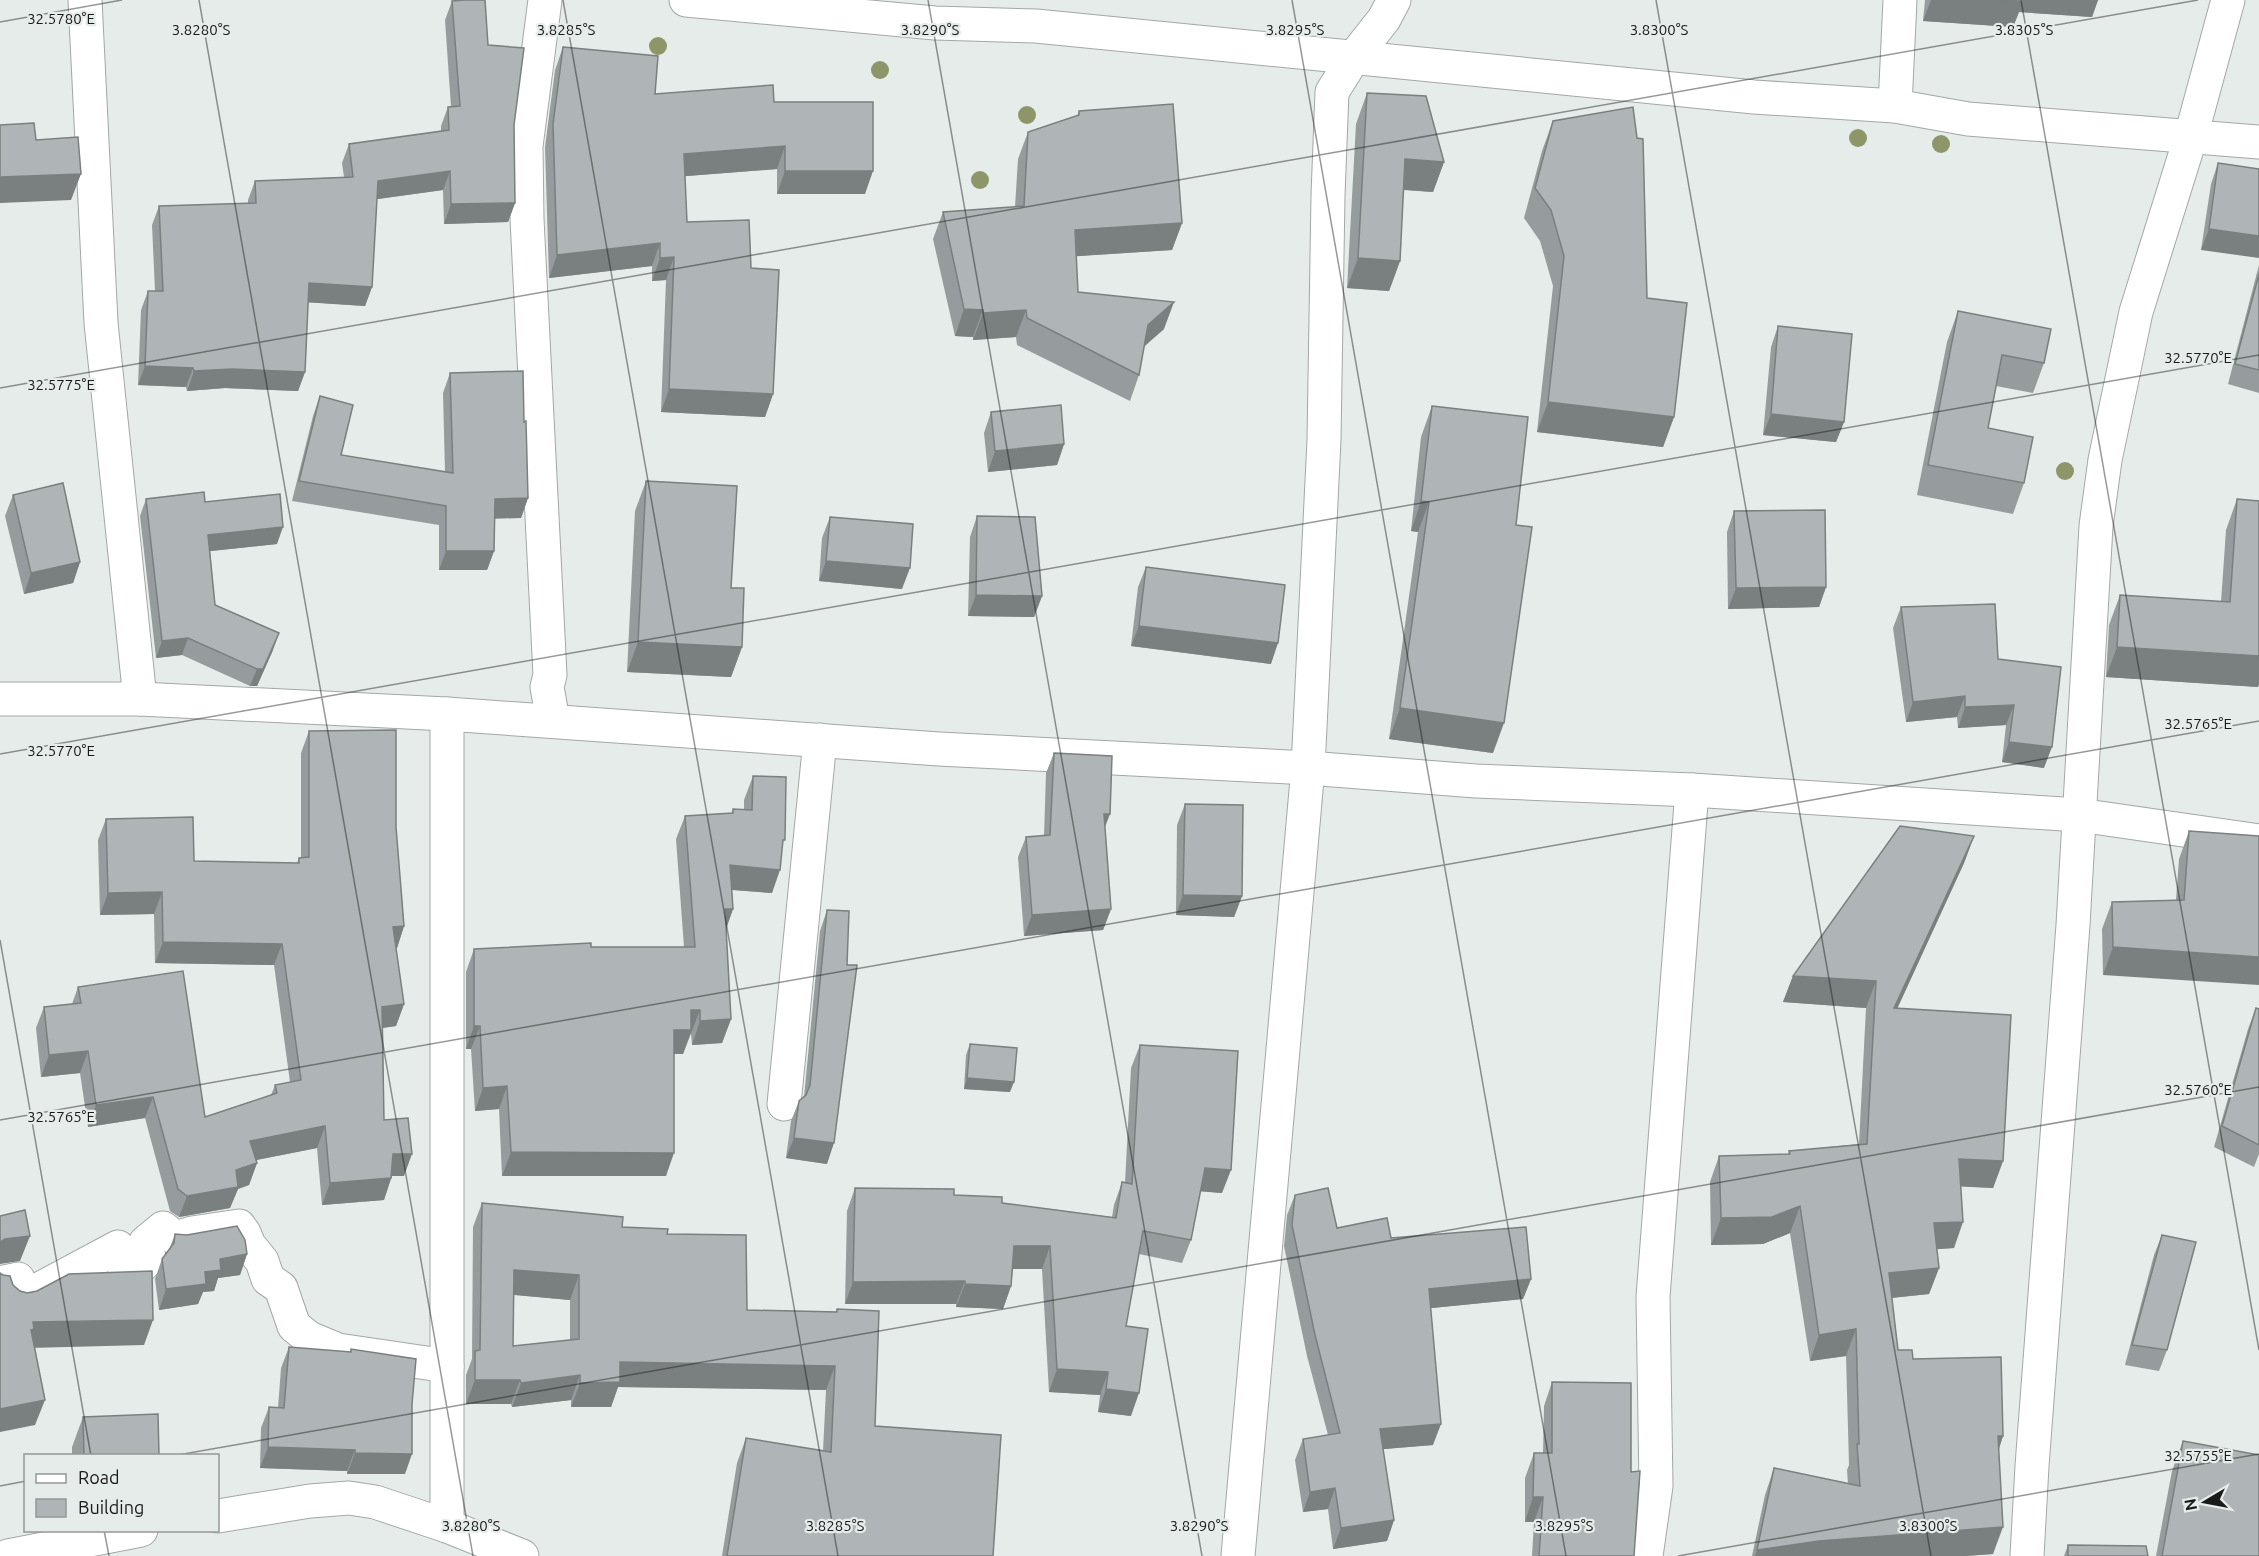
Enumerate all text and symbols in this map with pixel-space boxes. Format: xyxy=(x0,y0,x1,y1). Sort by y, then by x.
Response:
text: 32.5780°E xyxy=(27,10,95,27)
text: 3.8280°S xyxy=(172,21,230,38)
text: 3.8285°S xyxy=(537,21,595,38)
text: 3.8290°S xyxy=(901,21,959,38)
text: 3.8295°S xyxy=(1266,21,1324,38)
text: 3.8300°S xyxy=(1630,21,1688,38)
text: 3.8305°S xyxy=(1995,21,2053,38)
text: 32.5770°E xyxy=(2164,349,2232,366)
text: 32.5775°E xyxy=(27,376,95,393)
text: 32.5765°E xyxy=(2164,715,2232,732)
text: 32.5770°E xyxy=(27,742,95,759)
text: 32.5760°E xyxy=(2164,1081,2232,1098)
text: 32.5765°E xyxy=(27,1108,95,1125)
text: 32.5755°E xyxy=(2164,1447,2232,1464)
legend xyxy=(24,1454,219,1532)
text: Road xyxy=(78,1467,120,1487)
north arrow xyxy=(2175,1472,2235,1532)
text: Building xyxy=(78,1497,144,1517)
text: N xyxy=(2180,1497,2200,1512)
text: 3.8280°S xyxy=(442,1517,500,1534)
text: 3.8285°S xyxy=(806,1517,864,1534)
text: 3.8290°S xyxy=(1170,1517,1228,1534)
text: 3.8295°S xyxy=(1535,1517,1593,1534)
text: 3.8300°S xyxy=(1899,1517,1957,1534)

